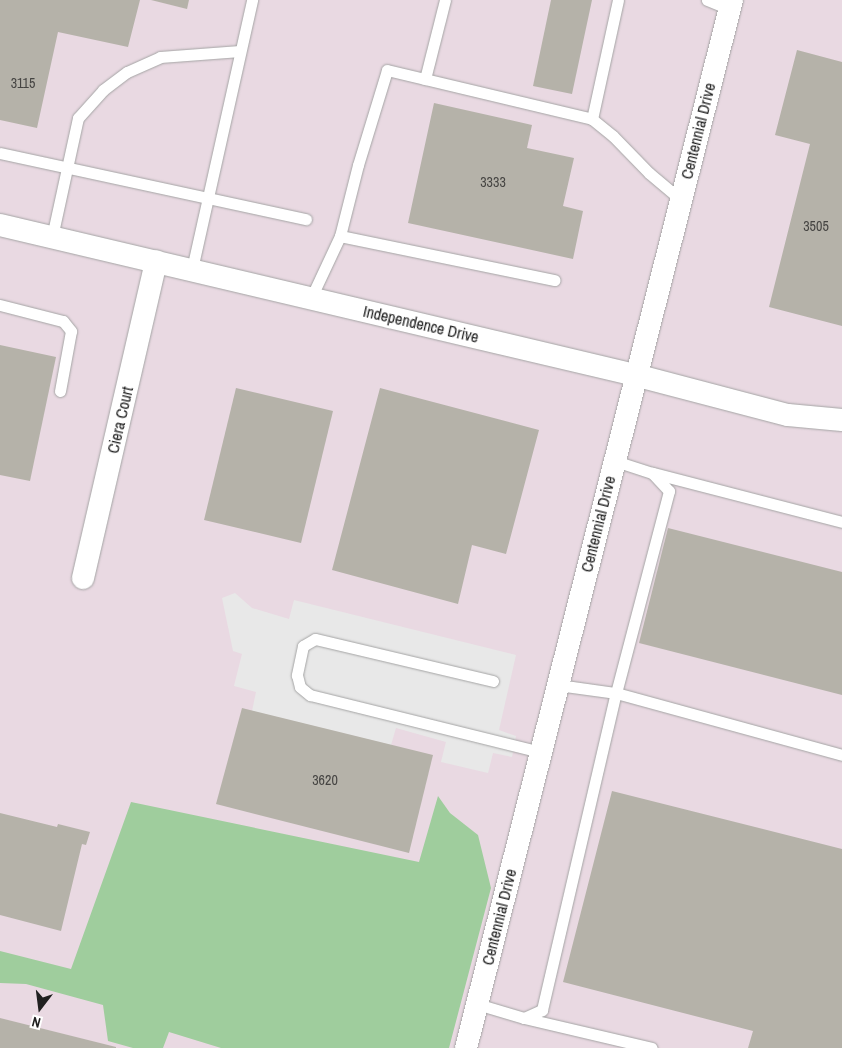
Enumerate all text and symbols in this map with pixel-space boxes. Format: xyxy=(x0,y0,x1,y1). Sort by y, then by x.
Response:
house number: 3115 xyxy=(11,75,35,91)
street label: Centennial Drive xyxy=(677,81,719,181)
house number: 3333 xyxy=(480,174,506,190)
house number: 3505 xyxy=(803,218,829,234)
street label: Independence Drive xyxy=(361,301,481,347)
street label: Ciera Court xyxy=(103,385,137,455)
street label: Centennial Drive xyxy=(577,474,619,574)
house number: 3620 xyxy=(312,772,338,788)
street label: Centennial Drive xyxy=(478,867,520,967)
north arrow xyxy=(15,983,65,1033)
text: N xyxy=(30,1013,42,1032)

